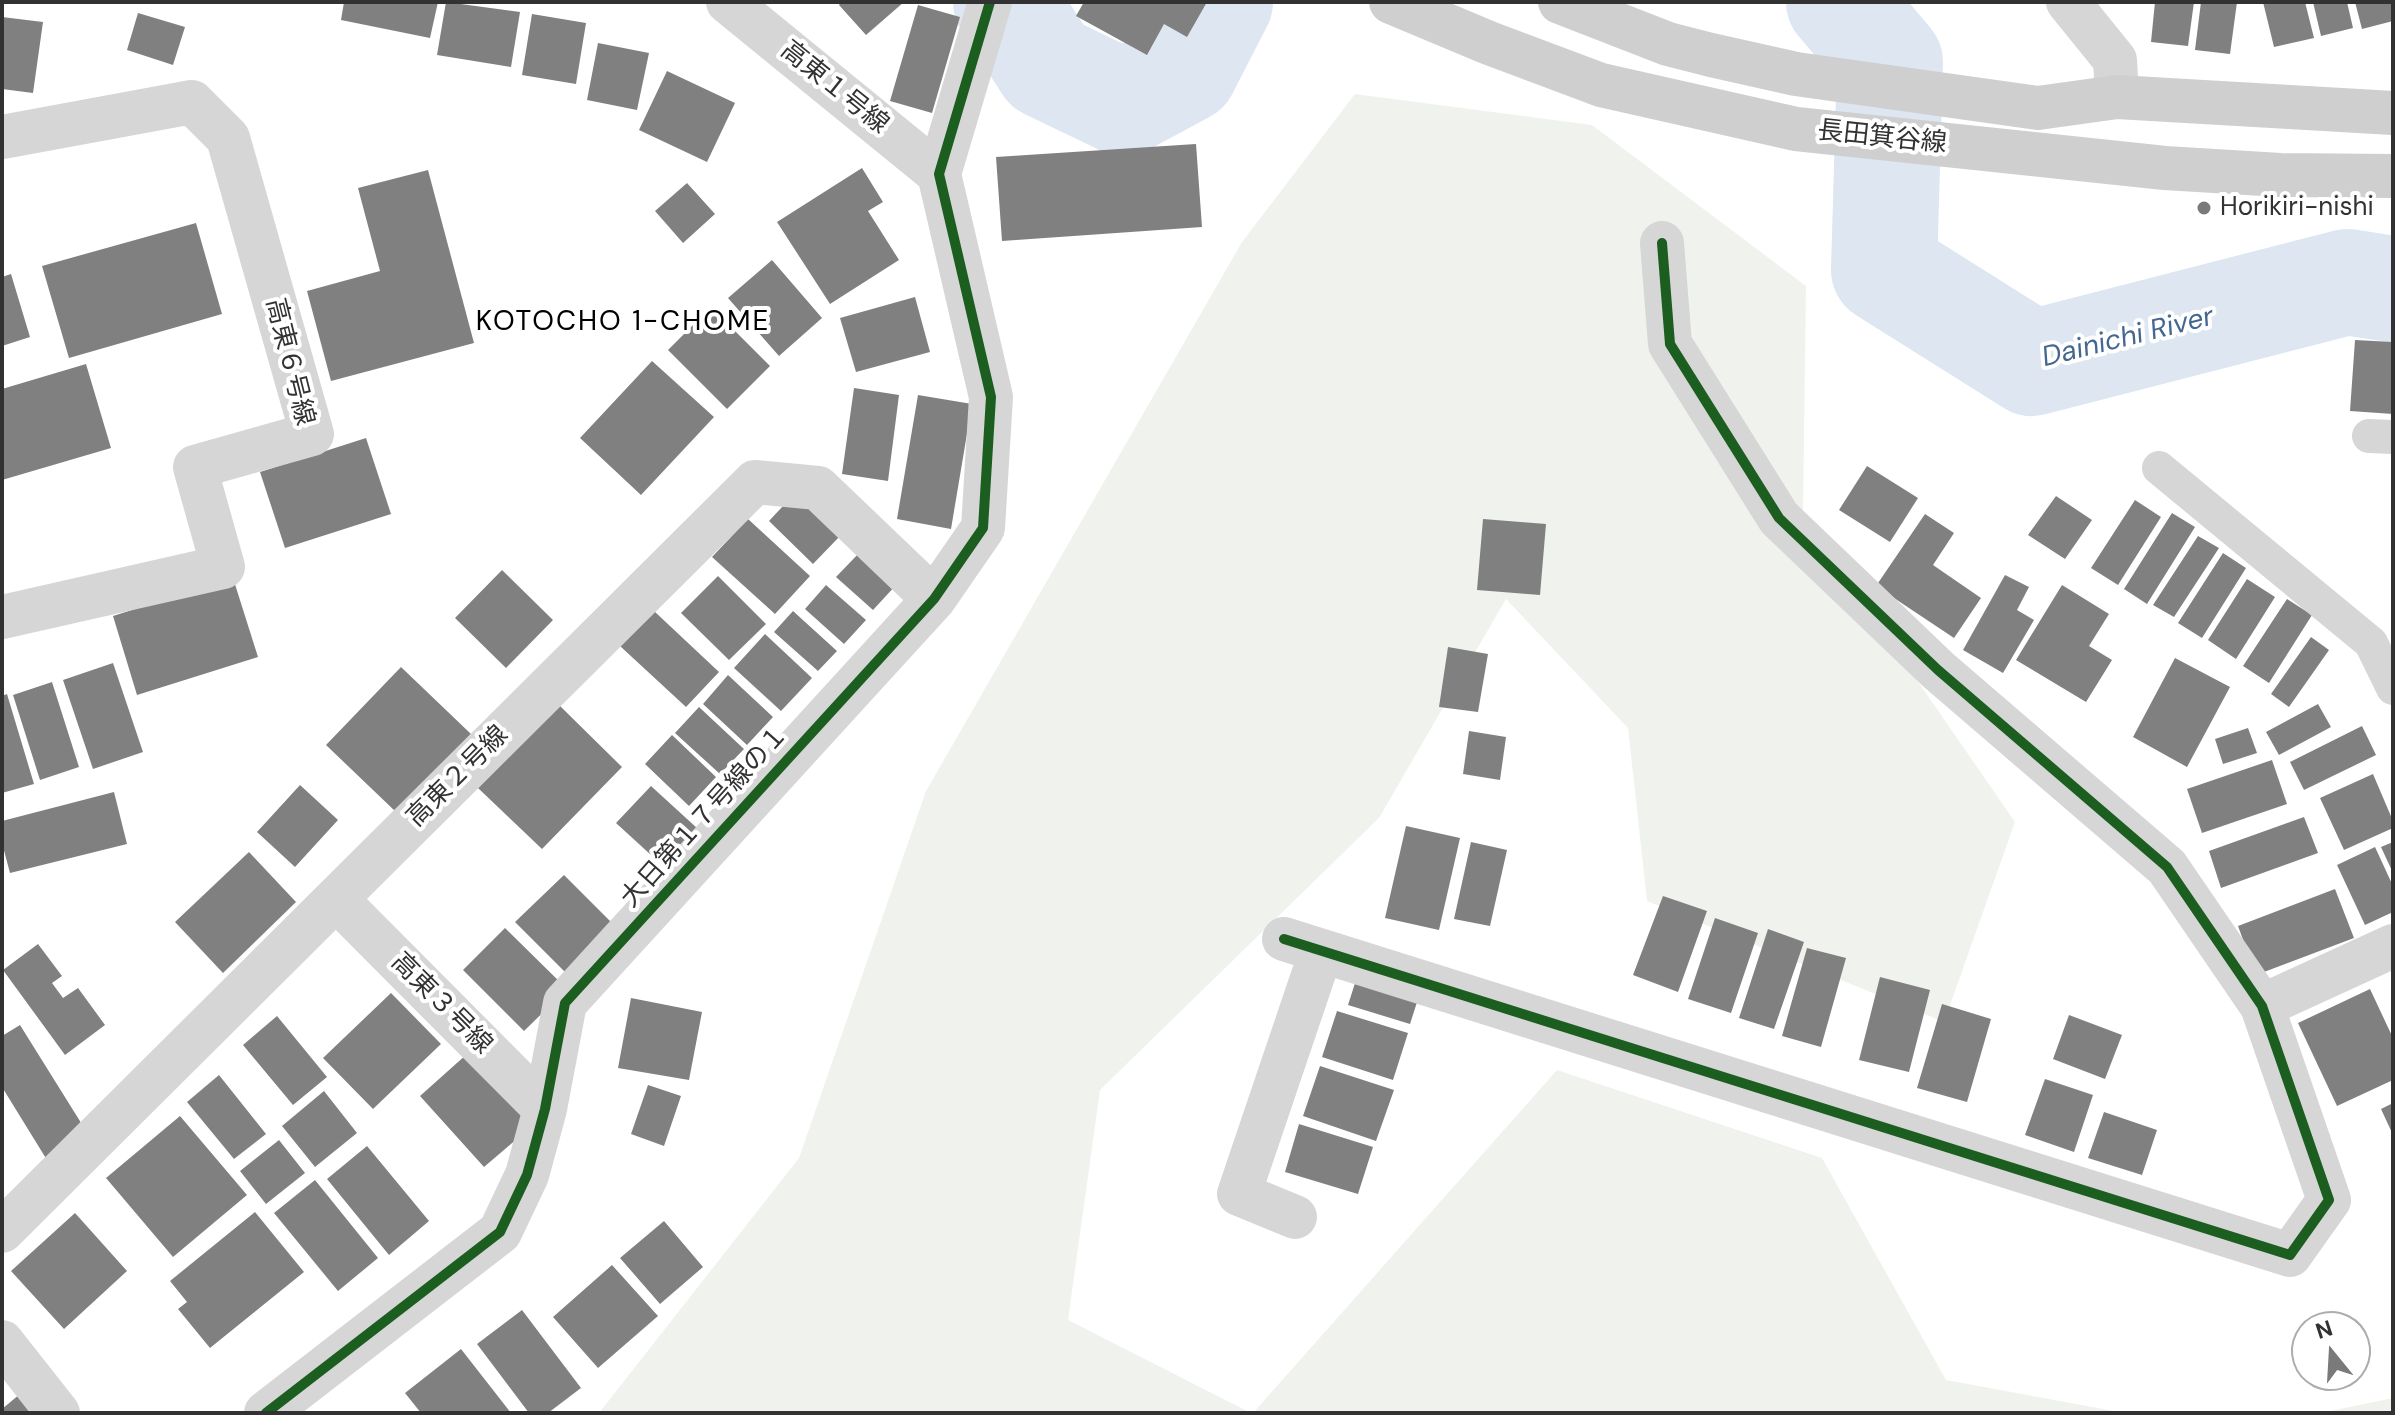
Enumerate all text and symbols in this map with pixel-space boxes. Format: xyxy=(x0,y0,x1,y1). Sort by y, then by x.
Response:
street label: 高東１号線 xyxy=(774,35,894,141)
street label: 長田箕谷線 xyxy=(1816,116,1948,160)
place label: Horikiri-nishi xyxy=(2220,192,2374,224)
marker: Horikiri-nishi xyxy=(2195,199,2213,217)
street label: 高東６号線 xyxy=(258,295,320,429)
water label: Dainichi River xyxy=(2039,300,2217,376)
district label: KOTOCHO 1-CHOME xyxy=(476,306,770,340)
street label: 高東２号線 xyxy=(401,720,515,834)
street label: 大日第１７号線の１ xyxy=(615,720,795,914)
street label: 高東３号線 xyxy=(384,947,498,1061)
north arrow xyxy=(2291,1311,2371,1391)
text: N xyxy=(2312,1313,2336,1346)

